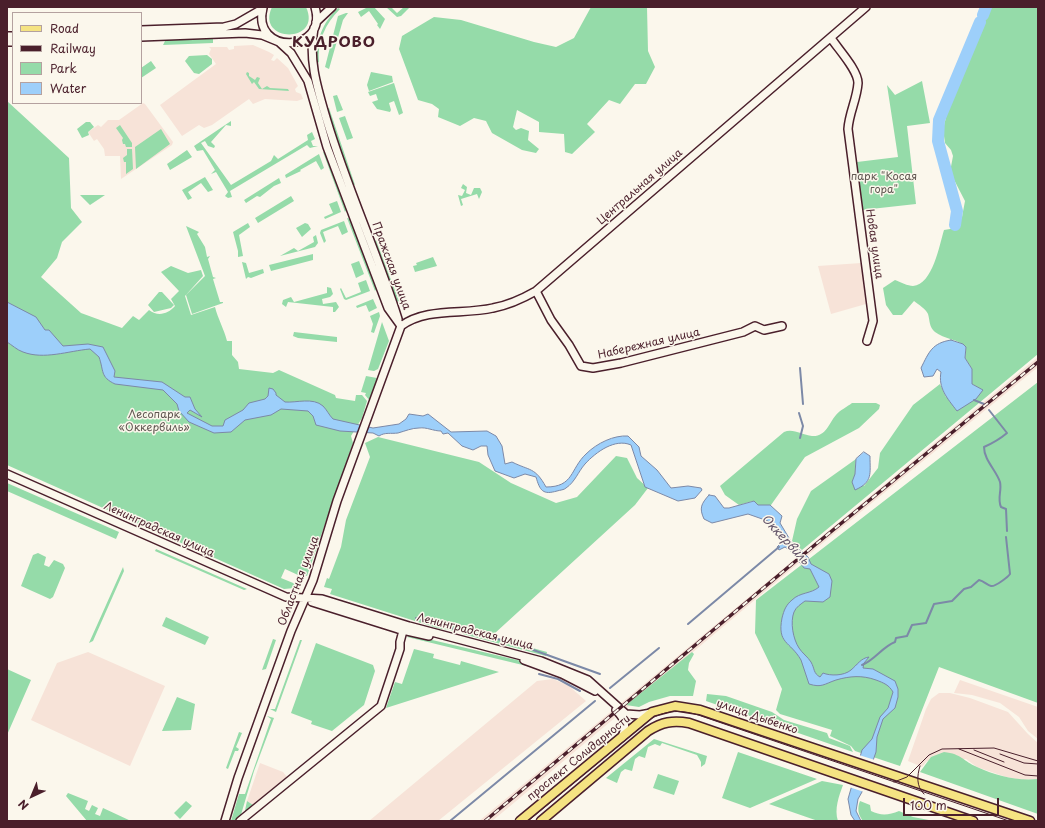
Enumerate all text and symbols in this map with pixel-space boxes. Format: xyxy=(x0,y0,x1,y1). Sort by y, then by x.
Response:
legend xyxy=(12,12,142,104)
text: Road xyxy=(50,19,79,37)
district label: КУДРОВО xyxy=(293,34,375,52)
text: Railway xyxy=(50,39,96,57)
text: Park xyxy=(50,59,77,77)
text: Water xyxy=(50,79,86,97)
street label: Центральная улица xyxy=(595,146,685,228)
park label: парк "Косая гора" xyxy=(851,170,917,196)
street label: Новая улица xyxy=(863,208,885,280)
street label: Пражская улица xyxy=(369,220,413,312)
street label: Набережная улица xyxy=(597,326,701,362)
park label: Лесопарк «Оккервиль» xyxy=(119,408,189,434)
street label: Ленинградская улица xyxy=(102,500,216,560)
water label: Оккервиль xyxy=(758,512,812,568)
street label: Областная улица xyxy=(276,534,322,628)
street label: Ленинградская улица xyxy=(415,611,535,653)
street label: улица Дыбенко xyxy=(715,697,799,737)
street label: проспект Солидарности xyxy=(525,712,633,804)
north arrow xyxy=(12,776,52,816)
scale bar xyxy=(905,790,1001,816)
text: N xyxy=(14,796,32,814)
text: 100 m xyxy=(910,796,947,814)

